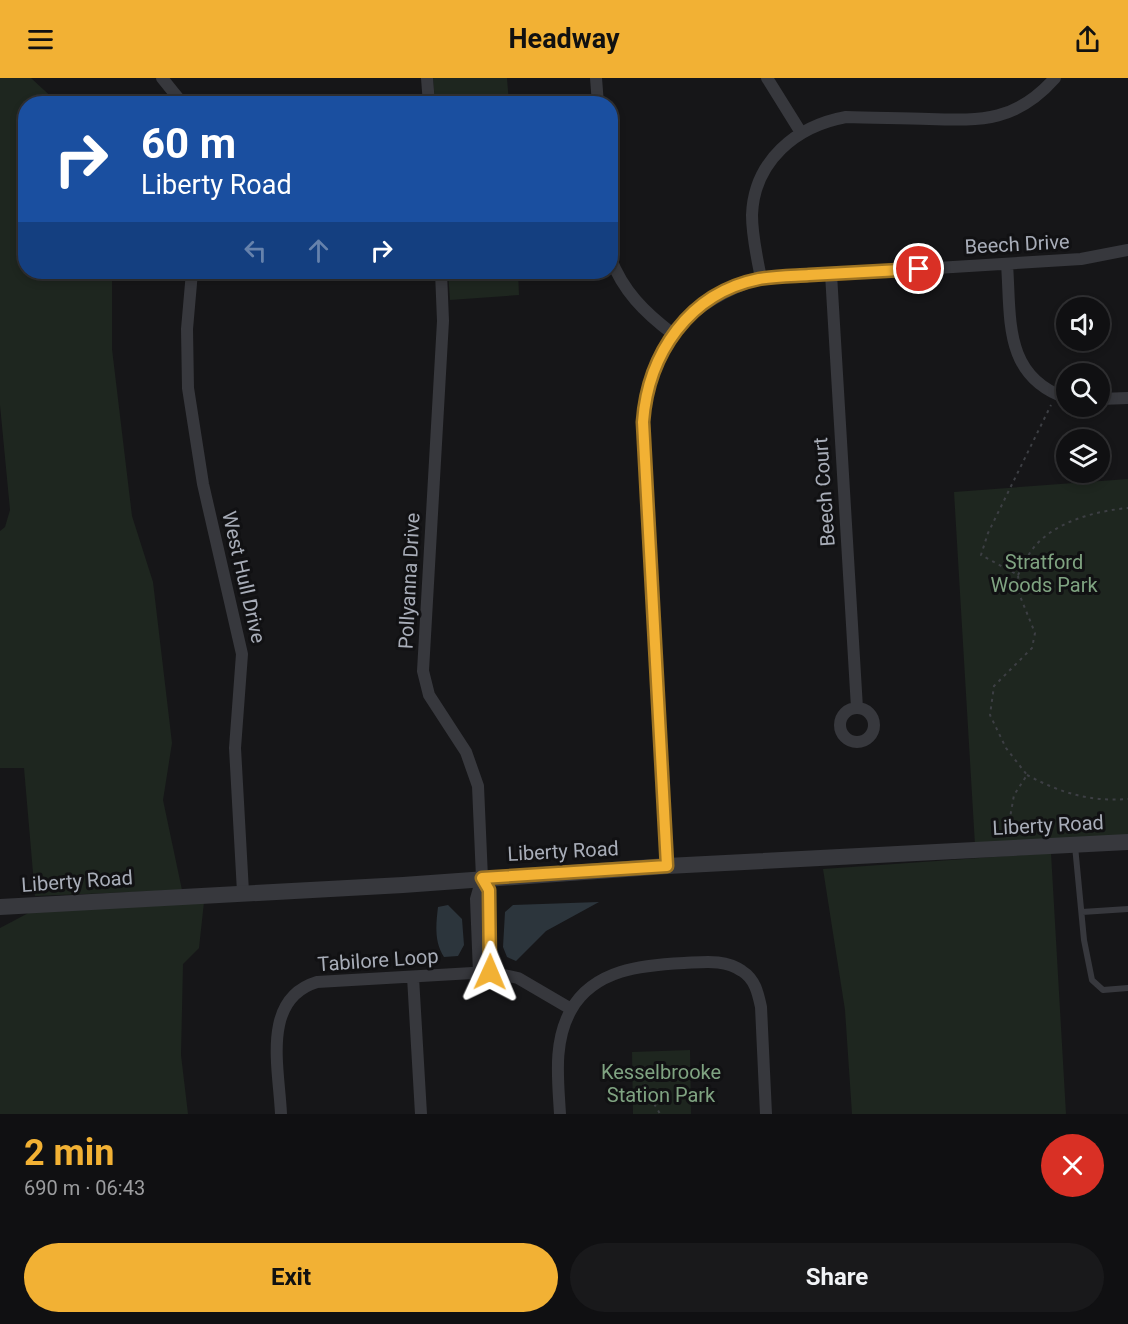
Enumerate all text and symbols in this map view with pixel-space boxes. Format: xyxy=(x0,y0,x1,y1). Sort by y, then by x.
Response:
icon: menu xyxy=(24,23,57,56)
text: Headway xyxy=(509,23,619,55)
icon: share xyxy=(1071,23,1104,56)
text: 60 m xyxy=(141,119,236,168)
icon: right xyxy=(42,120,120,198)
text: Liberty Road xyxy=(141,169,292,201)
street label: Beech Drive xyxy=(964,229,1070,259)
icon: left xyxy=(239,234,272,267)
icon: ahead xyxy=(302,234,335,267)
icon: right xyxy=(365,234,398,267)
pin xyxy=(893,243,944,294)
icon: arrive xyxy=(902,252,935,285)
map controls xyxy=(1056,297,1110,483)
button: sound xyxy=(1056,297,1110,351)
button: search xyxy=(1056,363,1110,417)
button: layers xyxy=(1056,429,1110,483)
street label: Beech Court xyxy=(808,437,840,547)
street label: West Hull Drive xyxy=(217,509,271,645)
street label: Pollyanna Drive xyxy=(393,512,425,650)
park label: Stratford Woods Park xyxy=(990,550,1098,597)
street label: Liberty Road xyxy=(992,810,1104,840)
street label: Liberty Road xyxy=(507,836,619,866)
street label: Liberty Road xyxy=(21,865,133,897)
position arrow xyxy=(458,940,522,1004)
street label: Tabilore Loop xyxy=(317,944,439,976)
park label: Kesselbrooke Station Park xyxy=(601,1060,721,1107)
text: 2 min xyxy=(24,1132,115,1174)
button: close xyxy=(1041,1134,1104,1197)
text: 690 m · 06:43 xyxy=(24,1176,145,1200)
button: Exit xyxy=(24,1243,558,1312)
button: Share xyxy=(570,1243,1104,1312)

